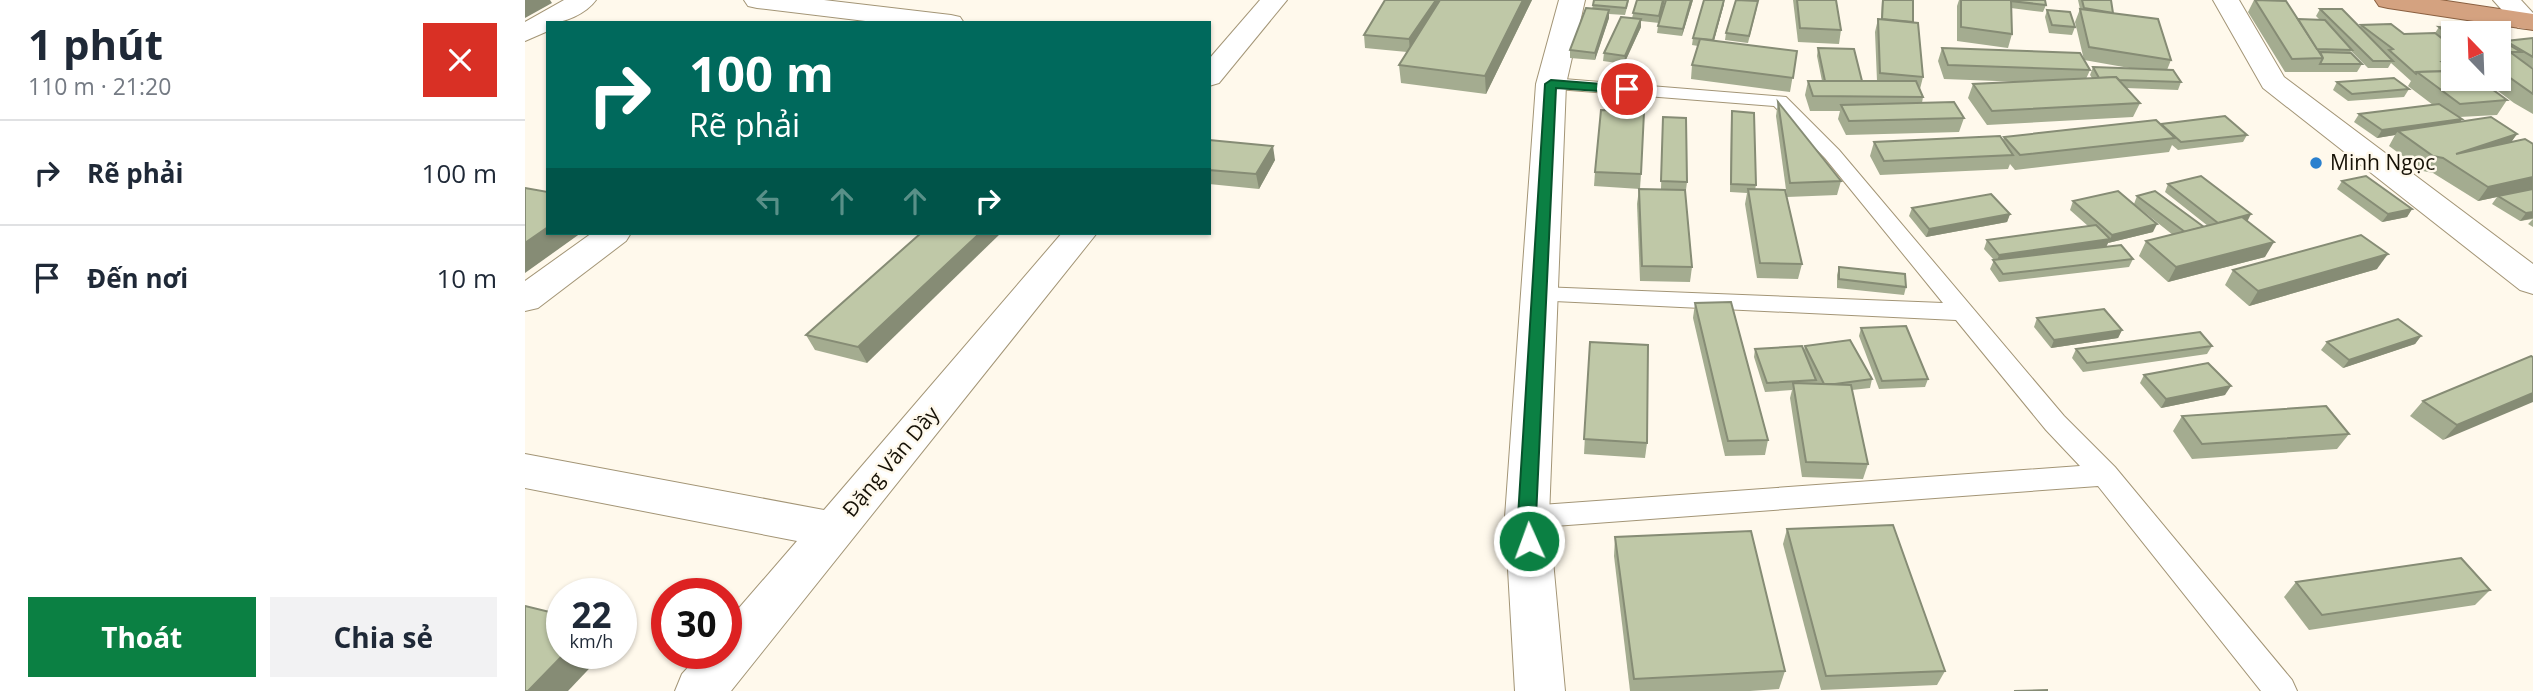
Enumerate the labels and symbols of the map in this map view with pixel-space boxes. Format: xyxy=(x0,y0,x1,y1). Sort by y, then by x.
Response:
north arrow xyxy=(2441,21,2511,91)
pin xyxy=(1597,59,1657,119)
place label: Minh Ngọc xyxy=(2330,148,2435,176)
marker: Minh Ngọc xyxy=(2308,155,2324,171)
street label: Đặng Văn Dầy xyxy=(836,400,945,523)
position arrow xyxy=(1492,504,1566,578)
speed limit sign: 30 xyxy=(651,578,742,669)

